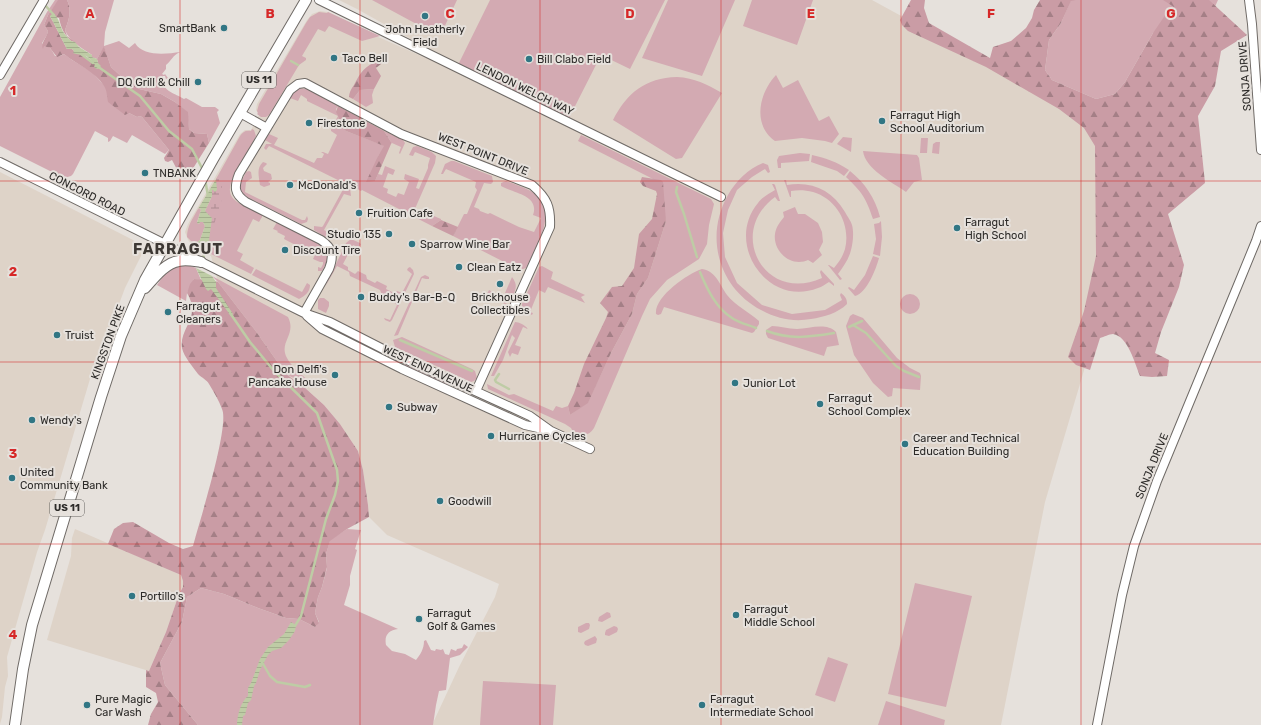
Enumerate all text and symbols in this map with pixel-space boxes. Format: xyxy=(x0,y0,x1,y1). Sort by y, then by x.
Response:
text: A xyxy=(85,6,95,21)
text: B xyxy=(265,6,275,21)
text: C xyxy=(445,6,455,21)
text: D xyxy=(625,6,635,21)
text: E xyxy=(807,6,815,21)
text: F xyxy=(987,6,995,21)
text: G xyxy=(1166,6,1176,21)
marker: John Heatherly Field xyxy=(420,11,430,21)
place label: SmartBank xyxy=(159,22,216,35)
marker: SmartBank xyxy=(219,23,229,33)
place label: John Heatherly Field xyxy=(385,23,465,49)
street label: SONJA DRIVE xyxy=(1236,40,1254,111)
place label: Taco Bell xyxy=(342,52,387,65)
marker: Taco Bell xyxy=(329,53,339,63)
place label: Bill Clabo Field xyxy=(537,53,611,66)
marker: Bill Clabo Field xyxy=(524,54,534,64)
street label: LENDON WELCH WAY xyxy=(474,60,576,118)
road number: US 11 xyxy=(242,72,276,88)
place label: DQ Grill & Chill xyxy=(118,76,190,89)
marker: DQ Grill & Chill xyxy=(193,77,203,87)
text: 1 xyxy=(10,83,16,98)
place label: Farragut High School Auditorium xyxy=(890,109,985,135)
marker: Farragut High School Auditorium xyxy=(877,116,887,126)
place label: Firestone xyxy=(317,117,365,130)
marker: Firestone xyxy=(304,118,314,128)
street label: WEST POINT DRIVE xyxy=(436,130,531,178)
place label: TNBANK xyxy=(153,167,196,180)
marker: TNBANK xyxy=(140,168,150,178)
street label: CONCORD ROAD xyxy=(47,169,127,219)
place label: McDonald's xyxy=(298,179,357,192)
marker: McDonald's xyxy=(285,180,295,190)
place label: Fruition Cafe xyxy=(367,207,433,220)
marker: Fruition Cafe xyxy=(354,208,364,218)
place label: Farragut High School xyxy=(965,216,1026,242)
marker: Farragut High School xyxy=(952,223,962,233)
place label: Studio 135 xyxy=(327,228,381,241)
marker: Studio 135 xyxy=(384,229,394,239)
place label: Sparrow Wine Bar xyxy=(420,238,510,251)
marker: Sparrow Wine Bar xyxy=(407,239,417,249)
district label: FARRAGUT xyxy=(133,240,223,258)
place label: Discount Tire xyxy=(293,244,360,257)
marker: Discount Tire xyxy=(280,245,290,255)
place label: Clean Eatz xyxy=(467,261,522,274)
marker: Clean Eatz xyxy=(454,262,464,272)
text: 2 xyxy=(9,264,17,279)
marker: Brickhouse Collectibles xyxy=(495,279,505,289)
place label: Buddy's Bar-B-Q xyxy=(369,291,455,304)
place label: Brickhouse Collectibles xyxy=(470,291,530,317)
marker: Buddy's Bar-B-Q xyxy=(356,292,366,302)
place label: Farragut Cleaners xyxy=(176,300,221,326)
street label: KINGSTON PIKE xyxy=(88,302,128,381)
marker: Farragut Cleaners xyxy=(163,307,173,317)
place label: Truist xyxy=(65,329,95,342)
marker: Truist xyxy=(52,330,62,340)
street label: WEST END AVENUE xyxy=(381,342,475,396)
place label: Don Delfi's Pancake House xyxy=(248,363,327,389)
marker: Don Delfi's Pancake House xyxy=(330,370,340,380)
place label: Junior Lot xyxy=(743,377,796,390)
marker: Junior Lot xyxy=(730,378,740,388)
place label: Farragut School Complex xyxy=(828,392,910,418)
marker: Farragut School Complex xyxy=(815,399,825,409)
place label: Subway xyxy=(397,401,438,414)
marker: Subway xyxy=(384,402,394,412)
place label: Wendy's xyxy=(40,414,82,427)
marker: Wendy's xyxy=(27,415,37,425)
place label: Hurricane Cycles xyxy=(499,430,586,443)
marker: Hurricane Cycles xyxy=(486,431,496,441)
street label: SONJA DRIVE xyxy=(1133,431,1171,501)
place label: Career and Technical Education Building xyxy=(913,432,1020,458)
marker: Career and Technical Education Building xyxy=(900,439,910,449)
text: 3 xyxy=(9,446,18,461)
place label: United Community Bank xyxy=(20,466,108,492)
marker: United Community Bank xyxy=(7,473,17,483)
place label: Goodwill xyxy=(448,495,492,508)
marker: Goodwill xyxy=(435,496,445,506)
road number: US 11 xyxy=(50,500,84,516)
place label: Portillo's xyxy=(140,590,184,603)
marker: Portillo's xyxy=(127,591,137,601)
place label: Farragut Middle School xyxy=(744,603,815,629)
place label: Farragut Golf & Games xyxy=(427,607,496,633)
marker: Farragut Middle School xyxy=(731,610,741,620)
marker: Farragut Golf & Games xyxy=(414,614,424,624)
text: 4 xyxy=(9,627,18,642)
place label: Pure Magic Car Wash xyxy=(95,693,152,719)
place label: Farragut Intermediate School xyxy=(710,693,813,719)
marker: Pure Magic Car Wash xyxy=(82,700,92,710)
marker: Farragut Intermediate School xyxy=(697,700,707,710)

